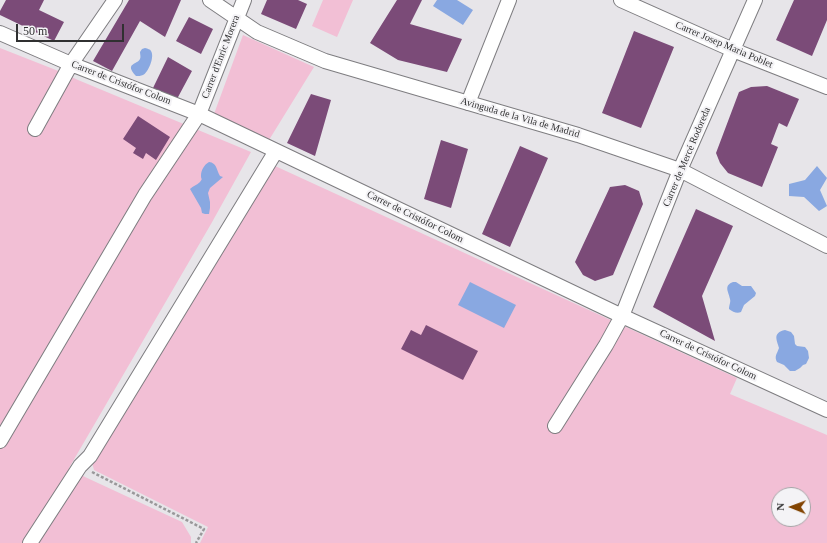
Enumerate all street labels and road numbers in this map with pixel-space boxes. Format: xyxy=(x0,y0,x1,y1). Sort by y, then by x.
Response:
street label: Carrer d'Enric Morera xyxy=(200,14,242,100)
street label: Carrer Josep Maria Poblet xyxy=(673,19,775,71)
street label: Carrer de Cristófor Colom xyxy=(69,58,173,108)
street label: Avinguda de la Vila de Madrid xyxy=(459,95,581,141)
street label: Carrer de Mercé Rodoreda xyxy=(661,105,713,209)
street label: Carrer de Cristófor Colom xyxy=(365,188,465,246)
street label: Carrer de Cristófor Colom xyxy=(658,327,758,383)

